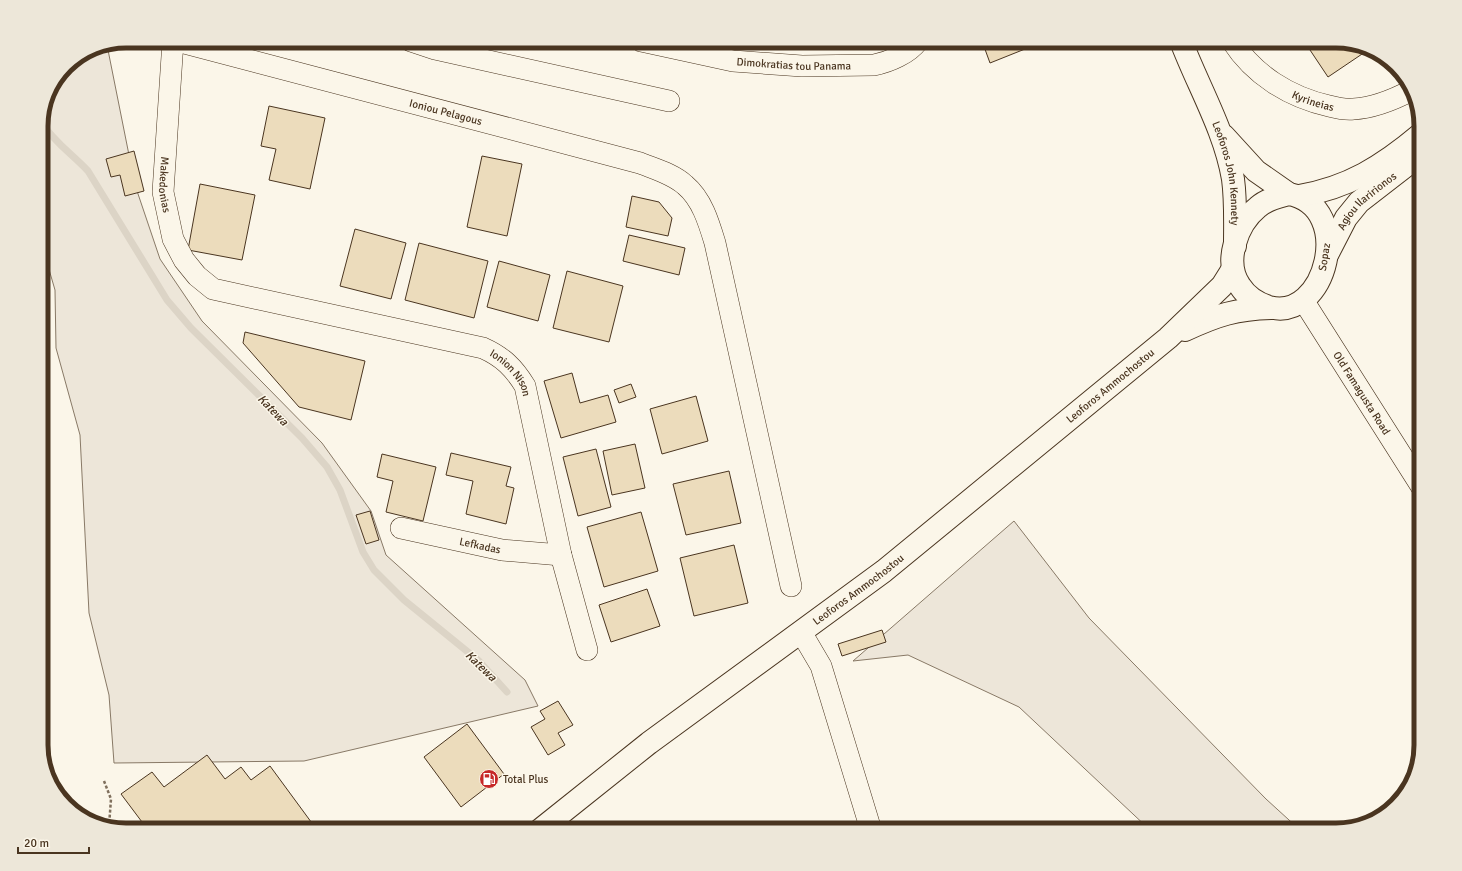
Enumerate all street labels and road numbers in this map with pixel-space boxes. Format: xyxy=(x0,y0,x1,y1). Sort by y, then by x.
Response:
street label: Dimokratias tou Panama xyxy=(736,55,852,73)
street label: Kyrineias xyxy=(1290,88,1336,114)
street label: Ioniou Pelagous xyxy=(408,96,484,128)
street label: Leoforos John Kennety xyxy=(1209,119,1241,226)
street label: Makedonias xyxy=(156,156,173,214)
street label: Agiou Ilaririonos xyxy=(1335,169,1399,232)
street label: Sopaz xyxy=(1316,242,1333,272)
street label: Leoforos Ammochostou xyxy=(1064,346,1157,426)
street label: Ionion Nison xyxy=(487,347,533,398)
street label: Old Famagusta Road xyxy=(1330,349,1393,437)
street label: Lefkadas xyxy=(458,535,502,557)
street label: Leoforos Ammochostou xyxy=(810,552,907,628)

